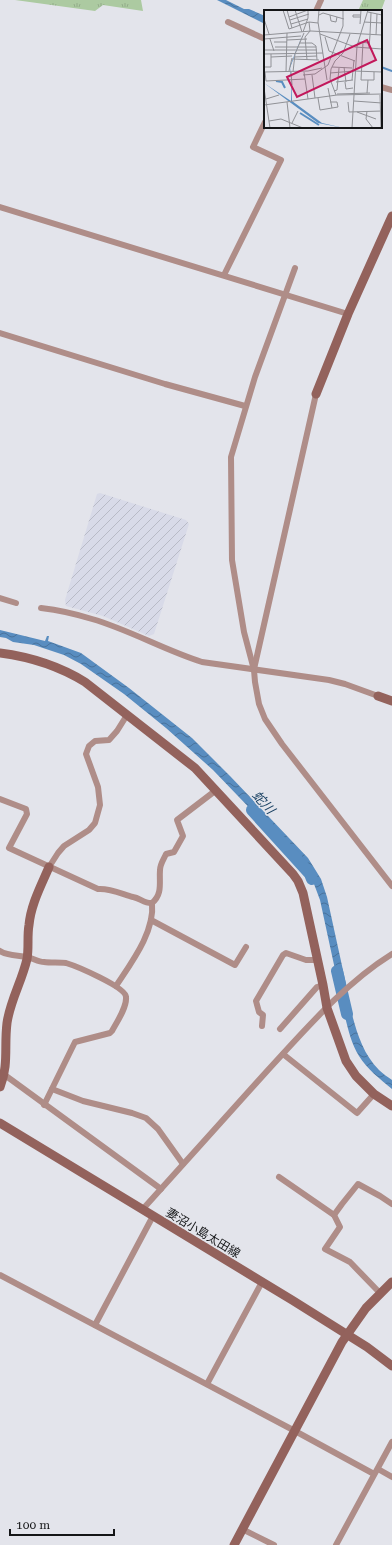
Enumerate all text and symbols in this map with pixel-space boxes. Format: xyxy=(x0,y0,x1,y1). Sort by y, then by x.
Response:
inset map xyxy=(264,10,382,128)
water label: 蛇川 xyxy=(249,788,279,818)
street label: 妻沼小島太田線 xyxy=(163,1205,243,1261)
scale bar xyxy=(10,1511,114,1537)
text: 100 m xyxy=(16,1518,50,1532)

